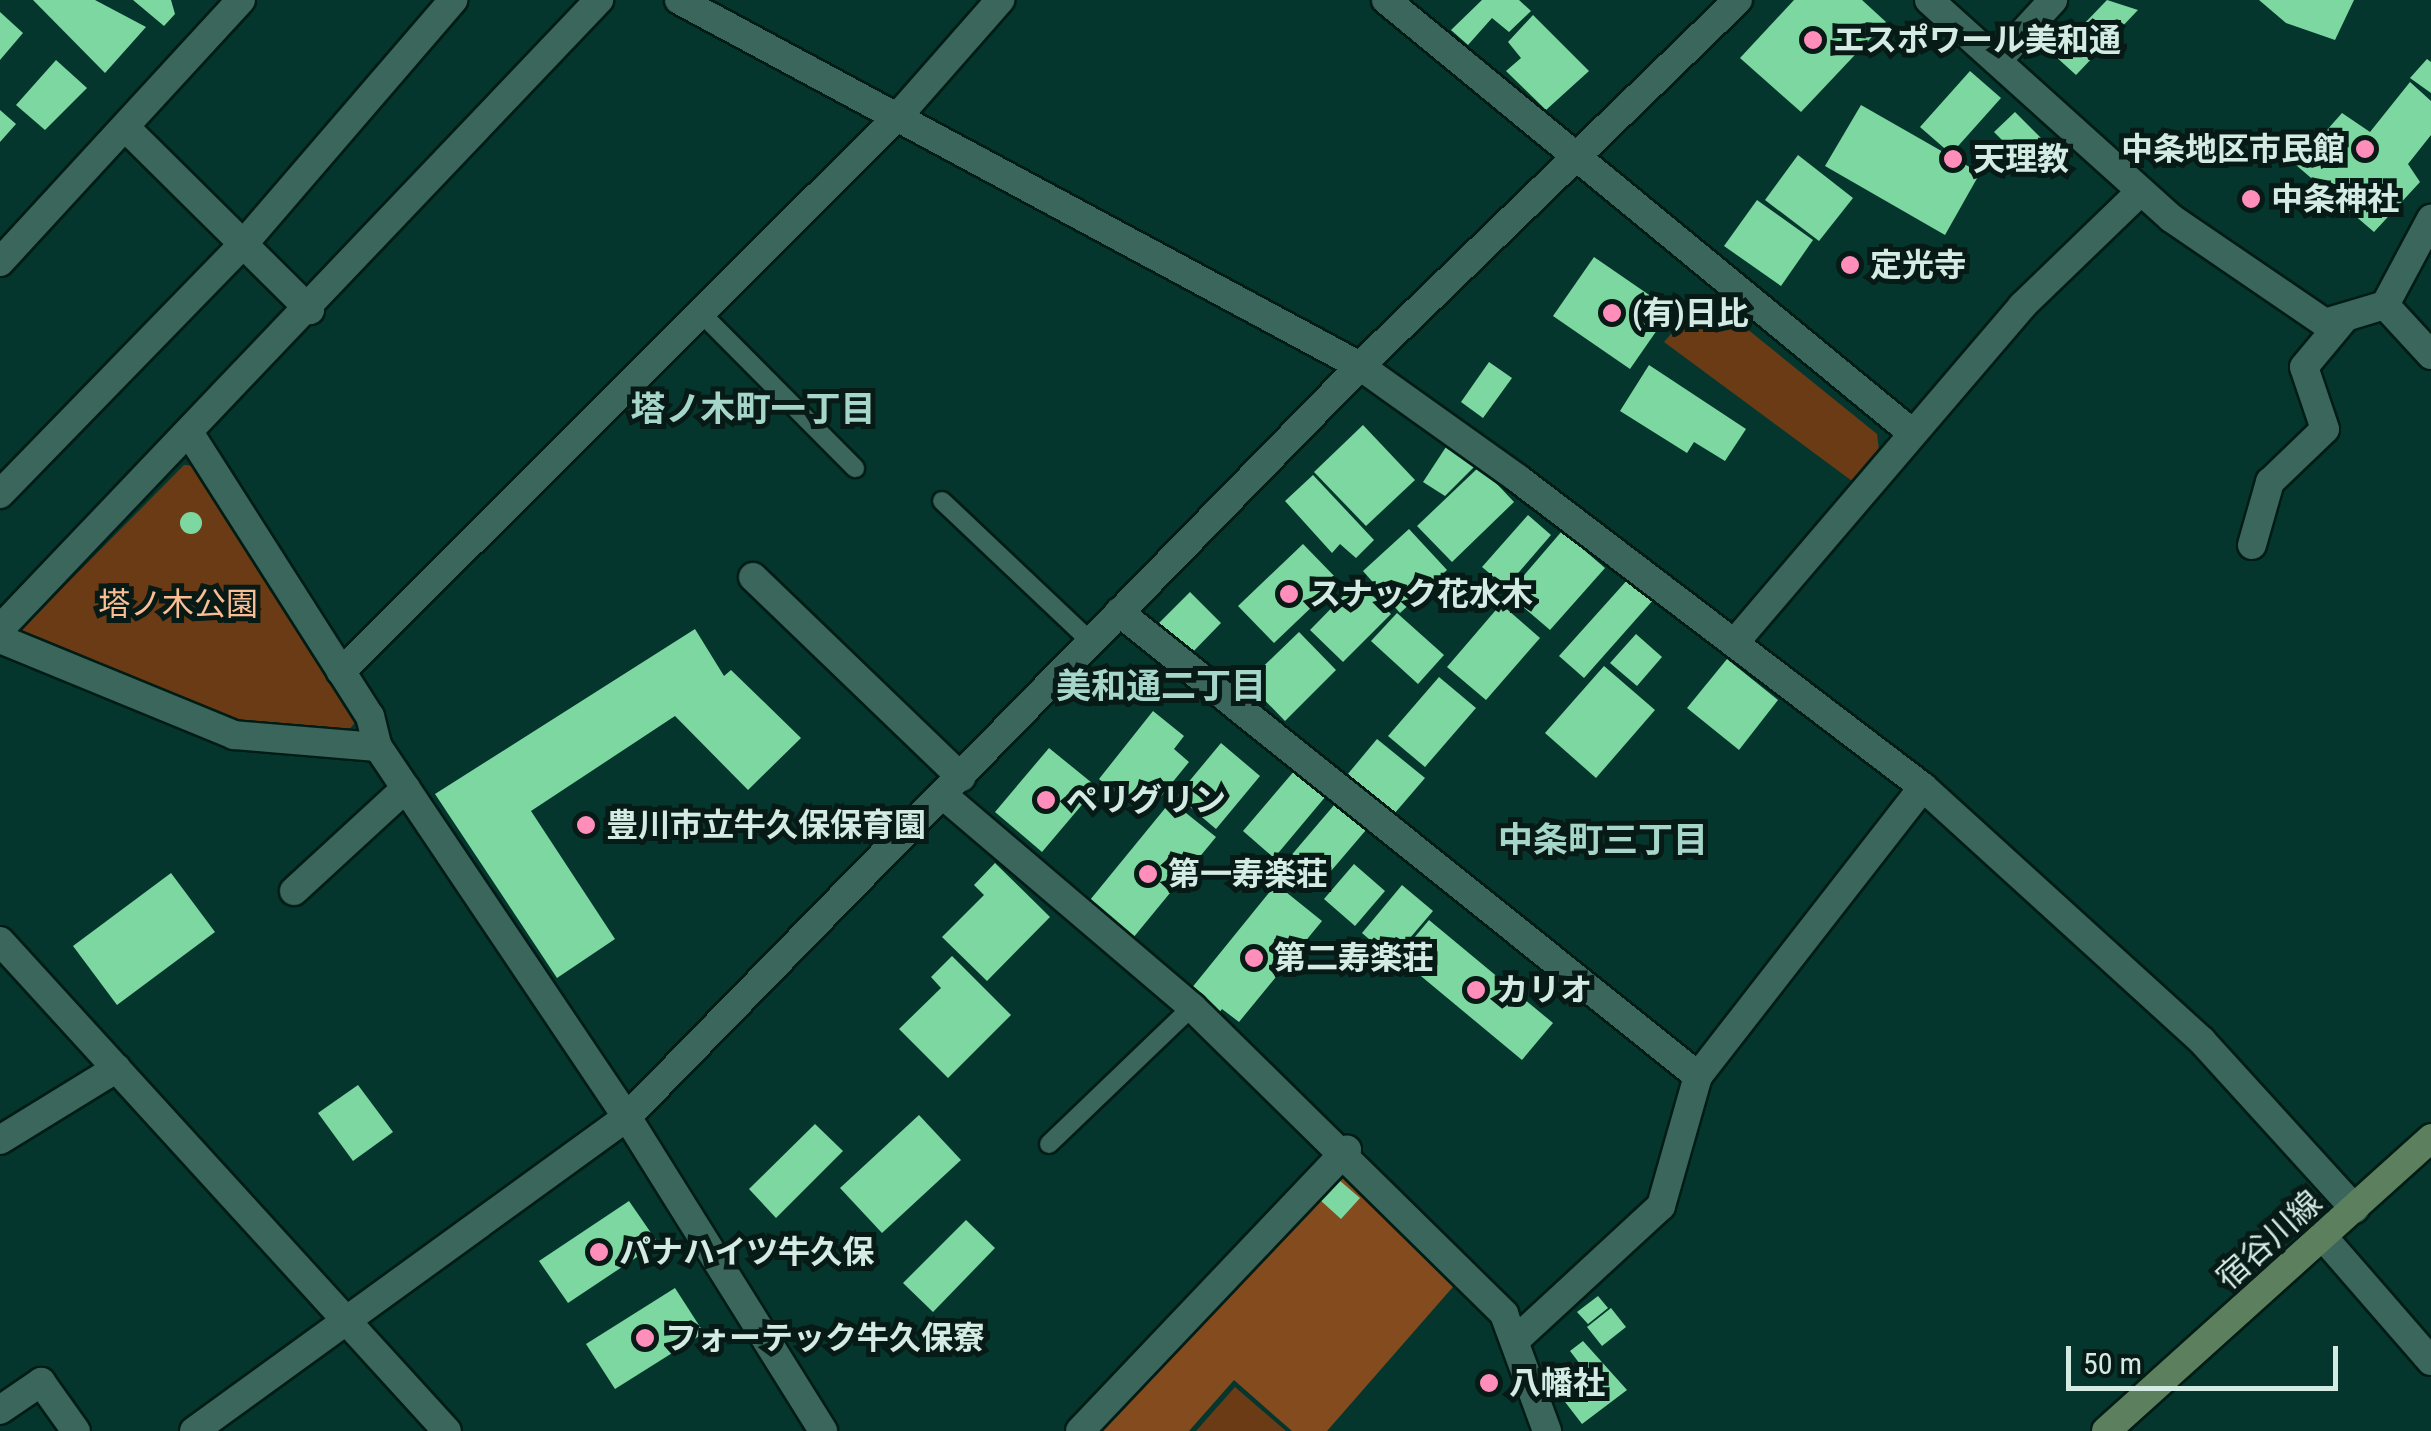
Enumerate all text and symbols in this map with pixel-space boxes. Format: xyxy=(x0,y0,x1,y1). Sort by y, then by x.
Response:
place label: エスポワール美和通 xyxy=(1833,21,2121,59)
marker: エスポワール美和通 xyxy=(1802,29,1824,51)
place label: 中条地区市民館 xyxy=(2121,130,2345,168)
marker: 中条地区市民館 xyxy=(2354,138,2376,160)
place label: 天理教 xyxy=(1973,140,2069,178)
marker: 天理教 xyxy=(1942,148,1964,170)
place label: 中条神社 xyxy=(2271,180,2399,218)
marker: 中条神社 xyxy=(2240,188,2262,210)
place label: 定光寺 xyxy=(1870,246,1966,284)
marker: 定光寺 xyxy=(1839,254,1861,276)
place label: (有)日比 xyxy=(1632,294,1749,332)
marker: (有)日比 xyxy=(1601,302,1623,324)
district label: 塔ノ木町一丁目 xyxy=(631,389,875,431)
place label: スナック花水木 xyxy=(1309,575,1533,613)
marker: スナック花水木 xyxy=(1278,583,1300,605)
park label: 塔ノ木公園 xyxy=(98,585,258,623)
district label: 美和通二丁目 xyxy=(1056,666,1266,708)
place label: ペリグリン xyxy=(1066,781,1226,819)
marker: ペリグリン xyxy=(1035,789,1057,811)
place label: 豊川市立牛久保保育園 xyxy=(606,806,926,844)
marker: 豊川市立牛久保保育園 xyxy=(575,814,597,836)
district label: 中条町三丁目 xyxy=(1498,820,1708,862)
place label: 第一寿楽荘 xyxy=(1168,855,1328,893)
marker: 第一寿楽荘 xyxy=(1137,863,1159,885)
place label: 第二寿楽荘 xyxy=(1274,939,1434,977)
marker: 第二寿楽荘 xyxy=(1243,947,1265,969)
place label: カリオ xyxy=(1496,971,1592,1009)
marker: カリオ xyxy=(1465,979,1487,1001)
street label: 宿谷川線 xyxy=(2209,1183,2329,1297)
place label: パナハイツ牛久保 xyxy=(619,1233,875,1271)
marker: パナハイツ牛久保 xyxy=(588,1241,610,1263)
place label: フォーテック牛久保寮 xyxy=(665,1319,985,1357)
scale bar xyxy=(2071,1326,2344,1388)
marker: フォーテック牛久保寮 xyxy=(634,1327,656,1349)
text: 50 m xyxy=(2083,1346,2142,1381)
place label: 八幡社 xyxy=(1509,1364,1605,1402)
marker: 八幡社 xyxy=(1478,1372,1500,1394)

